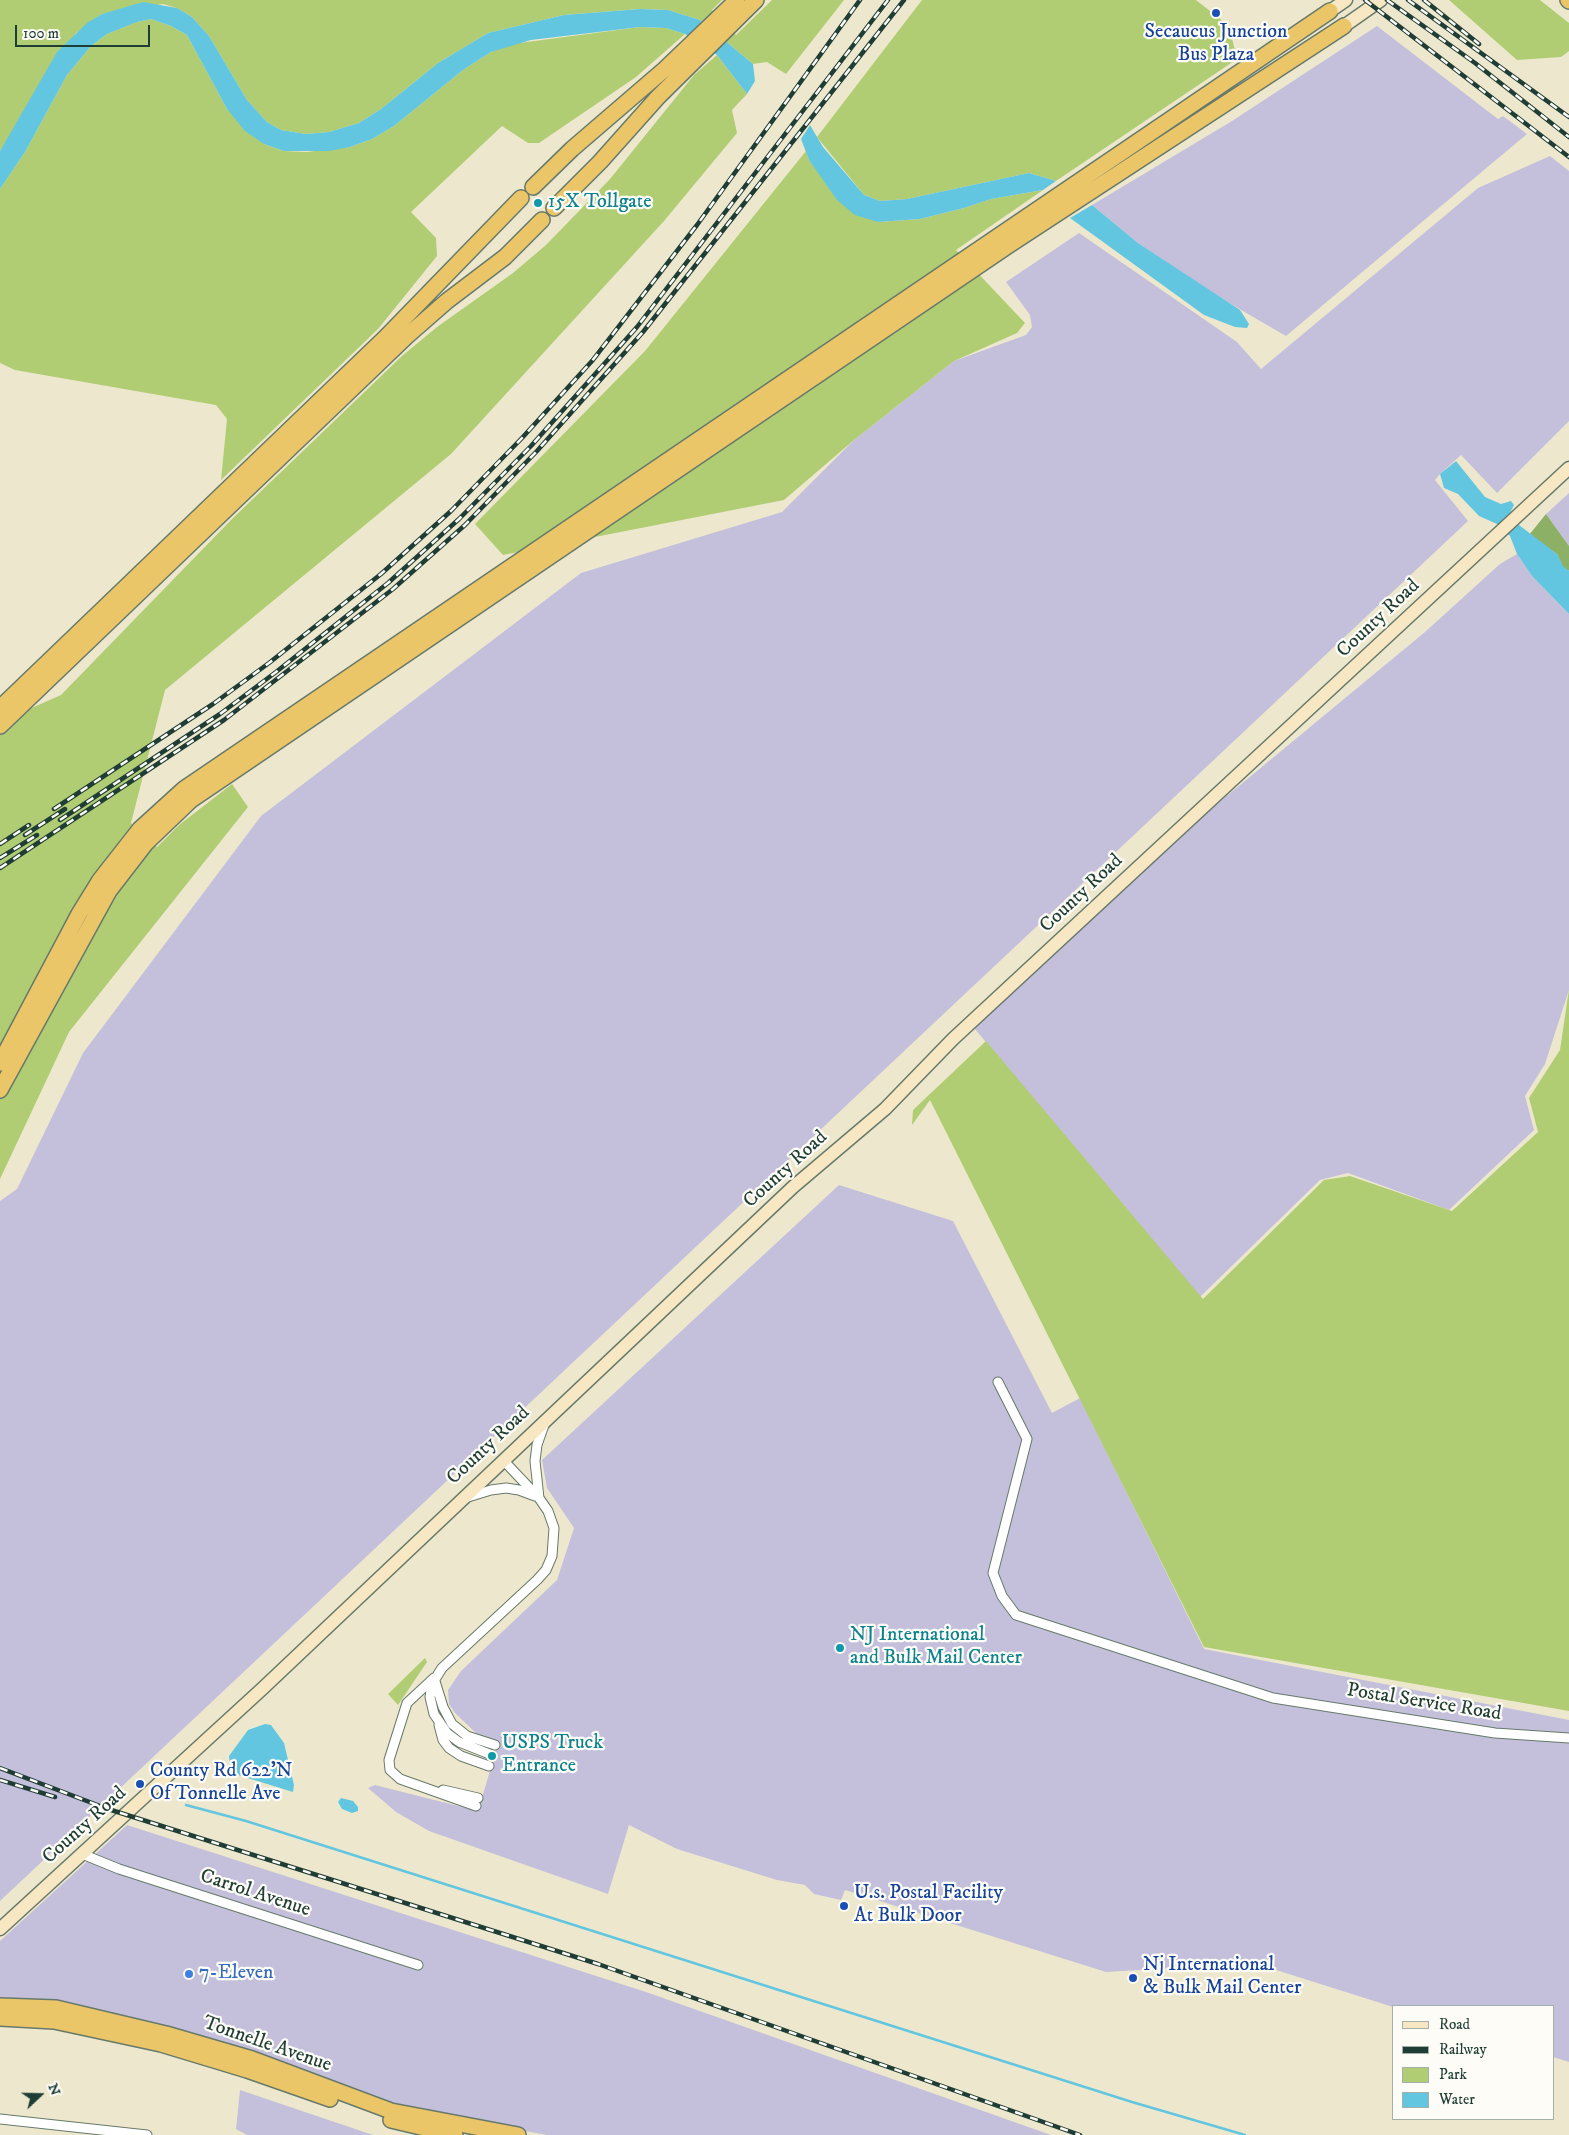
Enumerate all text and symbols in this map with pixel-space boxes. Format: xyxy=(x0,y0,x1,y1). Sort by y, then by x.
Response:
marker: Secaucus Junction Bus Plaza xyxy=(1210,7,1222,19)
scale bar xyxy=(18,15,152,47)
place label: Secaucus Junction Bus Plaza xyxy=(1145,21,1287,68)
text: 100 m xyxy=(23,24,59,43)
place label: 15X Tollgate xyxy=(548,191,652,215)
marker: 15X Tollgate xyxy=(532,197,544,209)
street label: County Road xyxy=(1333,575,1425,663)
street label: County Road xyxy=(1036,850,1128,938)
street label: County Road xyxy=(739,1126,833,1214)
street label: County Road xyxy=(443,1402,535,1490)
place label: NJ International and Bulk Mail Center xyxy=(850,1624,1022,1671)
marker: NJ International and Bulk Mail Center xyxy=(834,1642,846,1654)
street label: Postal Service Road xyxy=(1345,1679,1503,1727)
place label: USPS Truck Entrance xyxy=(502,1732,603,1779)
marker: USPS Truck Entrance xyxy=(486,1750,498,1762)
place label: County Rd 622'N Of Tonnelle Ave xyxy=(150,1760,292,1807)
marker: County Rd 622'N Of Tonnelle Ave xyxy=(134,1778,146,1790)
street label: County Road xyxy=(38,1782,132,1870)
street label: Carrol Avenue xyxy=(197,1865,313,1923)
place label: U.s. Postal Facility At Bulk Door xyxy=(854,1882,1003,1929)
marker: U.s. Postal Facility At Bulk Door xyxy=(838,1900,850,1912)
place label: Nj International & Bulk Mail Center xyxy=(1143,1954,1301,2001)
place label: 7-Eleven xyxy=(199,1962,274,1986)
marker: 7-Eleven xyxy=(183,1968,195,1980)
marker: Nj International & Bulk Mail Center xyxy=(1127,1972,1139,1984)
legend xyxy=(1392,2005,1554,2120)
street label: Tonnelle Avenue xyxy=(200,2012,334,2078)
text: Road xyxy=(1439,2015,1470,2034)
text: Railway xyxy=(1439,2040,1487,2059)
text: Park xyxy=(1439,2065,1467,2084)
north arrow xyxy=(15,2070,65,2120)
text: N xyxy=(44,2081,64,2098)
text: Water xyxy=(1439,2090,1475,2109)

